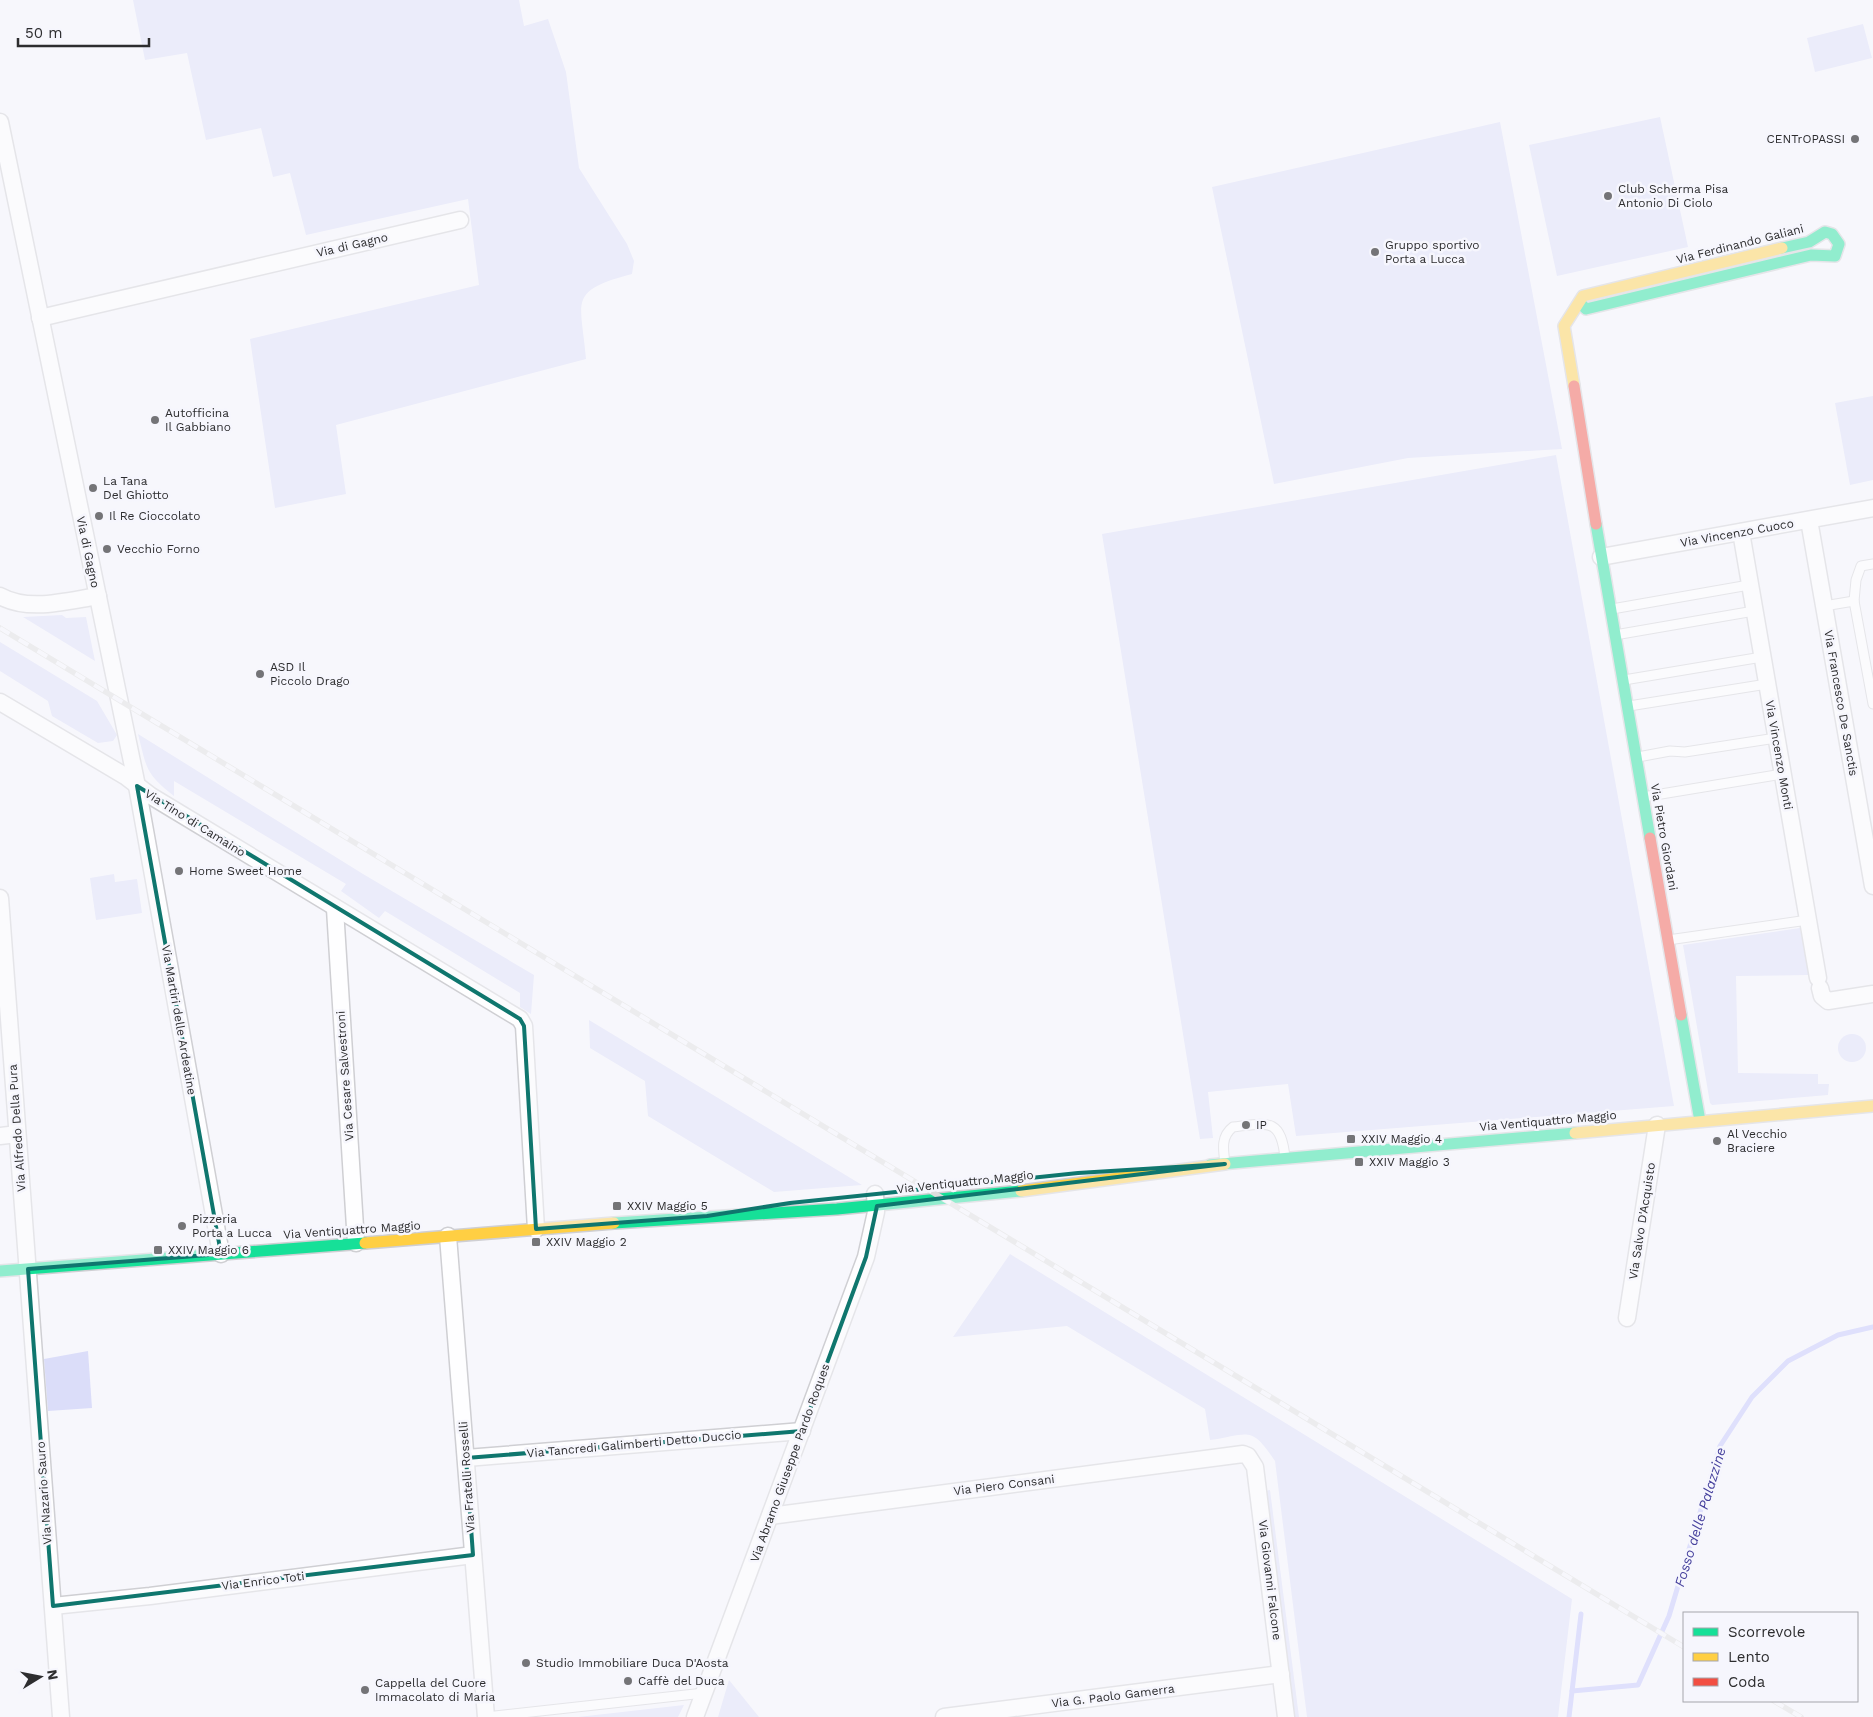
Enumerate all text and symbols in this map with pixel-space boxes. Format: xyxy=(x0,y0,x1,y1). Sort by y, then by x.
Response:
scale bar xyxy=(18,15,149,47)
text: 50 m xyxy=(25,24,62,42)
place label: CENTrOPASSI xyxy=(1767,132,1845,146)
marker: CENTrOPASSI xyxy=(1849,133,1861,145)
place label: Club Scherma Pisa Antonio Di Ciolo xyxy=(1618,182,1728,210)
marker: Club Scherma Pisa Antonio Di Ciolo xyxy=(1602,190,1614,202)
street label: Via Ferdinando Galiani xyxy=(1675,221,1805,267)
street label: Via di Gagno xyxy=(315,230,389,260)
place label: Gruppo sportivo Porta a Lucca xyxy=(1385,238,1480,266)
marker: Gruppo sportivo Porta a Lucca xyxy=(1369,246,1381,258)
place label: Autofficina Il Gabbiano xyxy=(165,406,231,434)
marker: Autofficina Il Gabbiano xyxy=(149,414,161,426)
place label: La Tana Del Ghiotto xyxy=(103,474,169,502)
marker: La Tana Del Ghiotto xyxy=(87,482,99,494)
place label: Il Re Cioccolato xyxy=(109,509,200,523)
marker: Il Re Cioccolato xyxy=(93,510,105,522)
street label: Via di Gagno xyxy=(74,515,102,589)
street label: Via Vincenzo Cuoco xyxy=(1679,516,1795,550)
place label: Vecchio Forno xyxy=(117,542,200,556)
marker: Vecchio Forno xyxy=(101,543,113,555)
street label: Via Francesco De Sanctis xyxy=(1821,629,1861,777)
place label: ASD Il Piccolo Drago xyxy=(270,660,350,688)
marker: ASD Il Piccolo Drago xyxy=(254,668,266,680)
street label: Via Vincenzo Monti xyxy=(1762,699,1796,811)
street label: Via Pietro Giordani xyxy=(1648,782,1680,892)
street label: Via Tino di Camaino xyxy=(142,786,248,860)
place label: Home Sweet Home xyxy=(189,864,302,878)
marker: Home Sweet Home xyxy=(173,865,185,877)
street label: Via Martiri delle Ardeatine xyxy=(159,944,199,1096)
street label: Via Cesare Salvestroni xyxy=(333,1010,357,1142)
street label: Via Alfredo Della Pura xyxy=(6,1064,28,1192)
street label: Via Ventiquattro Maggio xyxy=(1479,1108,1617,1134)
place label: IP xyxy=(1256,1118,1267,1132)
marker: IP xyxy=(1240,1119,1252,1131)
place label: Al Vecchio Braciere xyxy=(1727,1127,1787,1155)
place label: XXIV Maggio 4 xyxy=(1361,1132,1442,1146)
marker: XXIV Maggio 4 xyxy=(1345,1133,1357,1145)
marker: Al Vecchio Braciere xyxy=(1711,1135,1723,1147)
place label: XXIV Maggio 3 xyxy=(1369,1155,1450,1169)
marker: XXIV Maggio 3 xyxy=(1353,1156,1365,1168)
street label: Via Salvo D'Acquisto xyxy=(1626,1161,1658,1281)
street label: Via Ventiquattro Maggio xyxy=(896,1168,1034,1196)
place label: XXIV Maggio 5 xyxy=(627,1199,708,1213)
marker: XXIV Maggio 5 xyxy=(611,1200,623,1212)
place label: Pizzeria Porta a Lucca xyxy=(192,1212,272,1240)
street label: Via Ventiquattro Maggio xyxy=(283,1218,421,1242)
marker: Pizzeria Porta a Lucca xyxy=(176,1220,188,1232)
place label: XXIV Maggio 2 xyxy=(546,1235,627,1249)
marker: XXIV Maggio 2 xyxy=(530,1236,542,1248)
place label: XXIV Maggio 6 xyxy=(168,1243,249,1257)
marker: XXIV Maggio 6 xyxy=(152,1244,164,1256)
street label: Via Abramo Giuseppe Pardo Roques xyxy=(747,1362,833,1564)
street label: Via Fratelli Rosselli xyxy=(456,1421,478,1533)
street label: Via Tancredi Galimberti Detto Duccio xyxy=(526,1428,742,1460)
street label: Via Nazario Sauro xyxy=(33,1441,55,1545)
water label: Fosso delle Palazzine xyxy=(1671,1445,1729,1589)
street label: Via Piero Consani xyxy=(953,1472,1055,1498)
street label: Via Giovanni Falcone xyxy=(1256,1519,1284,1641)
street label: Via Enrico Toti xyxy=(221,1569,305,1593)
legend xyxy=(1683,1612,1858,1702)
text: Scorrevole xyxy=(1728,1623,1806,1641)
text: Lento xyxy=(1728,1648,1770,1666)
north arrow xyxy=(15,1652,65,1702)
place label: Studio Immobiliare Duca D'Aosta xyxy=(536,1656,729,1670)
marker: Studio Immobiliare Duca D'Aosta xyxy=(520,1657,532,1669)
text: N xyxy=(44,1668,62,1681)
text: Coda xyxy=(1728,1673,1766,1691)
place label: Caffè del Duca xyxy=(638,1674,725,1688)
marker: Caffè del Duca xyxy=(622,1675,634,1687)
place label: Cappella del Cuore Immacolato di Maria xyxy=(375,1676,495,1704)
street label: Via G. Paolo Gamerra xyxy=(1051,1681,1176,1711)
marker: Cappella del Cuore Immacolato di Maria xyxy=(359,1684,371,1696)

